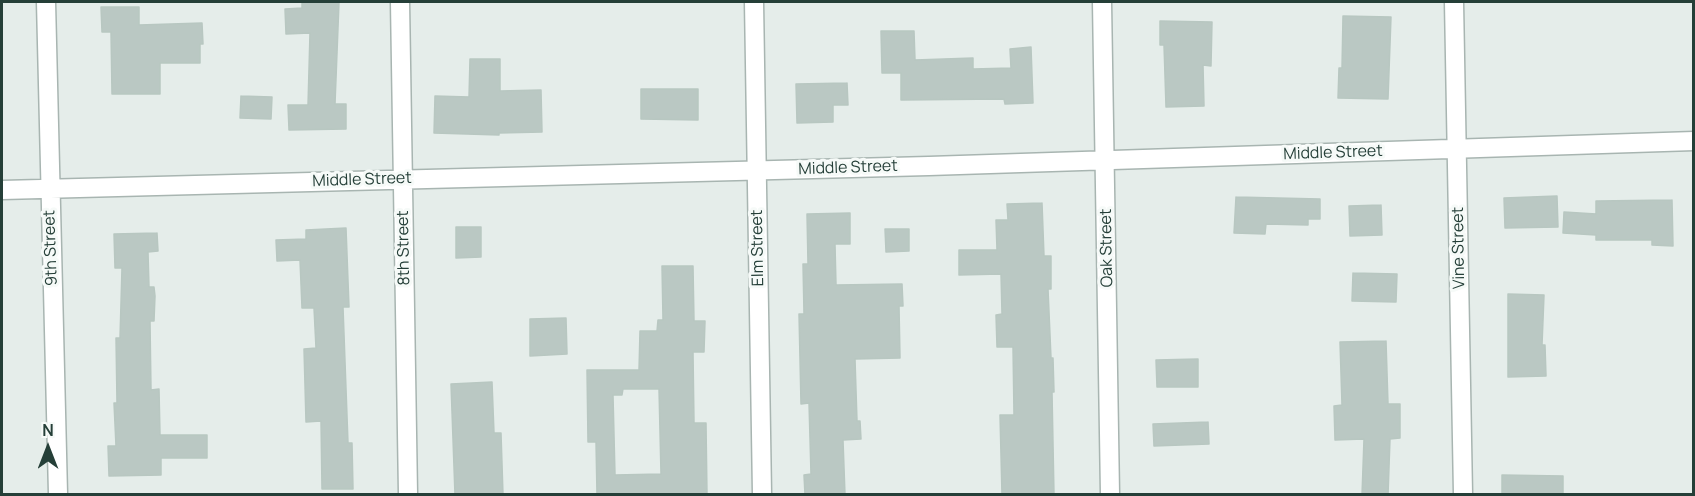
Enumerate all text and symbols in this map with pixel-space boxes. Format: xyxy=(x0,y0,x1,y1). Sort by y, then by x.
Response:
street label: Middle Street xyxy=(1283,142,1383,164)
street label: Middle Street xyxy=(798,157,898,179)
street label: Middle Street xyxy=(312,169,412,191)
street label: Vine Street xyxy=(1449,207,1469,289)
street label: Oak Street xyxy=(1097,209,1117,287)
street label: 9th Street xyxy=(40,210,62,286)
street label: 8th Street xyxy=(394,210,414,286)
street label: Elm Street xyxy=(748,210,768,286)
north arrow xyxy=(18,418,78,478)
text: N xyxy=(42,419,54,441)

